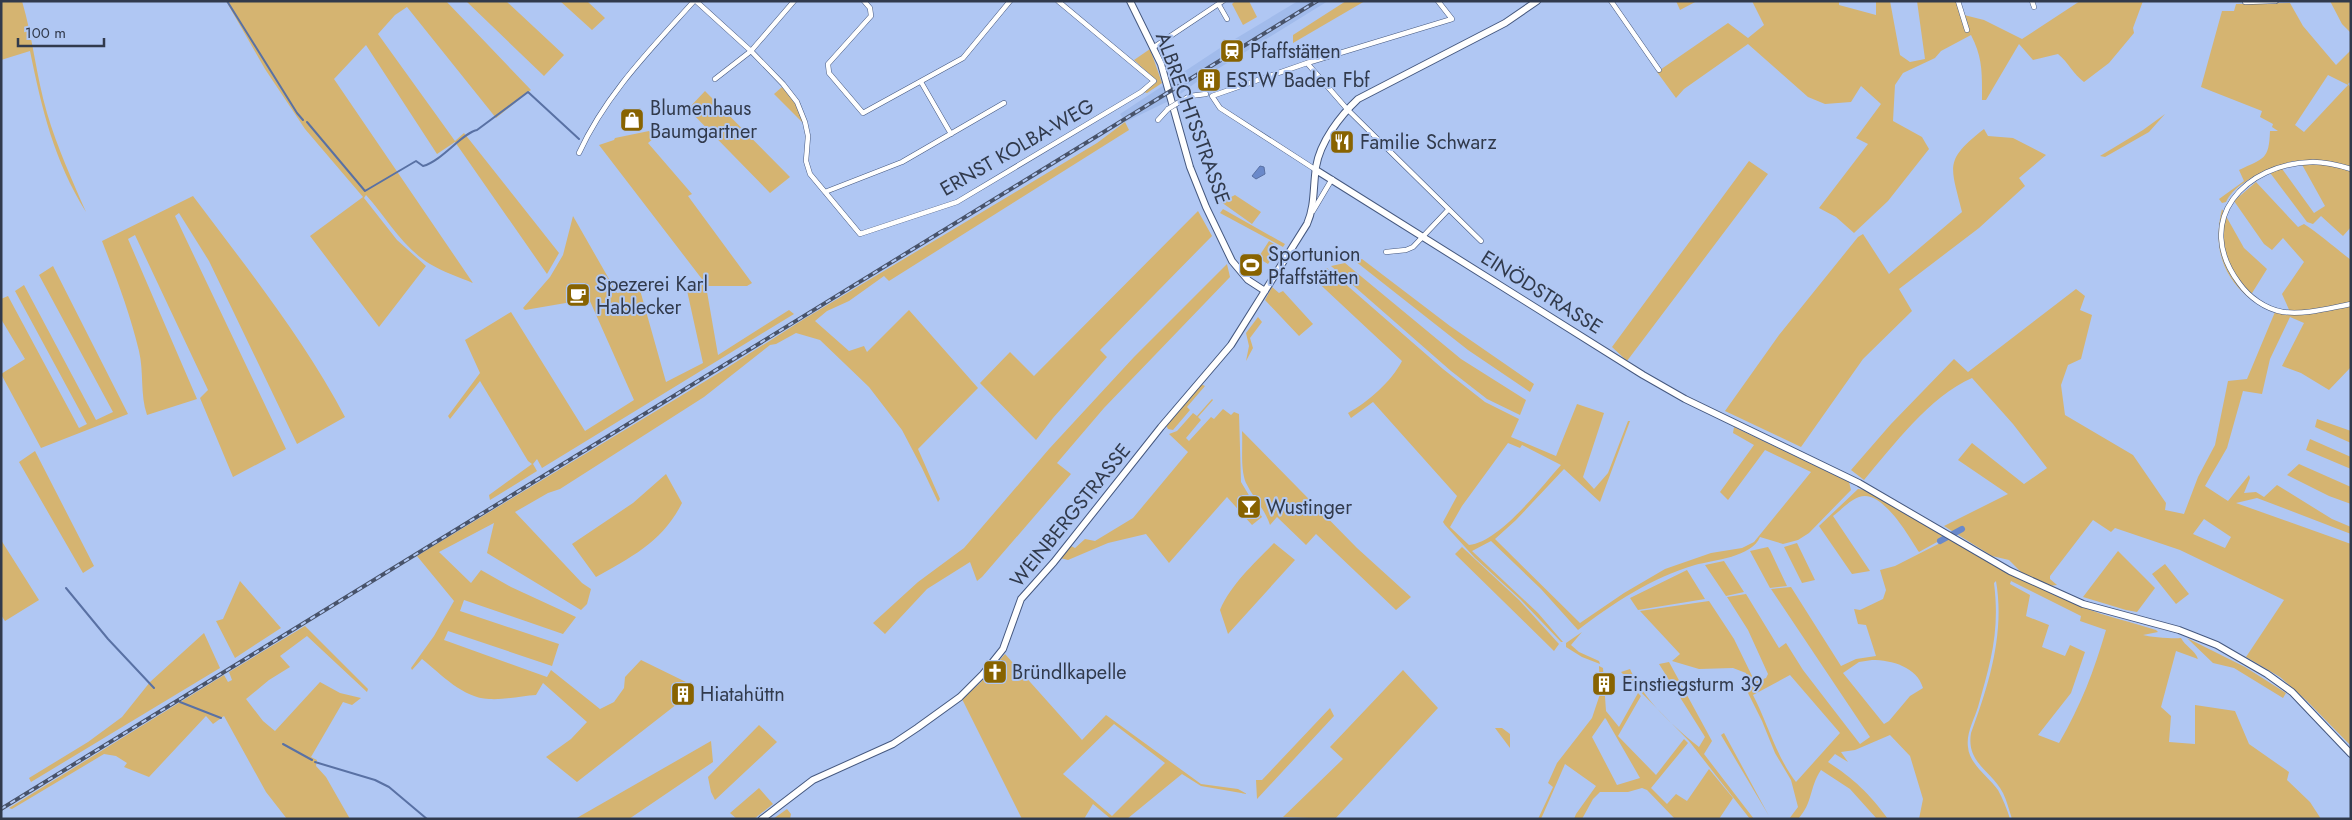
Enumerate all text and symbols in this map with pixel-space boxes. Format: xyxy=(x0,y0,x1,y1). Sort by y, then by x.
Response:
scale bar xyxy=(18,15,104,47)
text: 100 m xyxy=(25,22,66,44)
street label: ALBRECHTSSTRASSE xyxy=(1148,28,1237,208)
place label: Pfaffstätten xyxy=(1250,37,1341,66)
station icon: Pfaffstätten xyxy=(1219,38,1245,64)
place label: ESTW Baden Fbf xyxy=(1226,66,1371,95)
building icon: ESTW Baden Fbf xyxy=(1196,67,1222,93)
street label: ERNST KOLBA-WEG xyxy=(935,91,1100,203)
place label: Blumenhaus Baumgartner xyxy=(650,94,757,146)
shop icon: Blumenhaus Baumgartner xyxy=(619,107,645,133)
place label: Familie Schwarz xyxy=(1360,128,1497,157)
restaurant icon: Familie Schwarz xyxy=(1329,129,1355,155)
place label: Sportunion Pfaffstätten xyxy=(1268,240,1361,292)
street label: EINÖDSTRASSE xyxy=(1475,243,1608,341)
sports icon: Sportunion Pfaffstätten xyxy=(1238,252,1264,278)
place label: Spezerei Karl Hablecker xyxy=(596,270,708,322)
cafe icon: Spezerei Karl Hablecker xyxy=(565,282,591,308)
street label: WEINBERGSTRASSE xyxy=(1003,437,1138,593)
place label: Wustinger xyxy=(1266,493,1352,522)
bar icon: Wustinger xyxy=(1236,494,1262,520)
place label: Bründlkapelle xyxy=(1012,658,1127,687)
church icon: Bründlkapelle xyxy=(982,659,1008,685)
place label: Einstiegsturm 39 xyxy=(1622,670,1763,699)
building icon: Einstiegsturm 39 xyxy=(1591,671,1617,697)
place label: Hiatahüttn xyxy=(700,680,785,709)
building icon: Hiatahüttn xyxy=(670,681,696,707)

